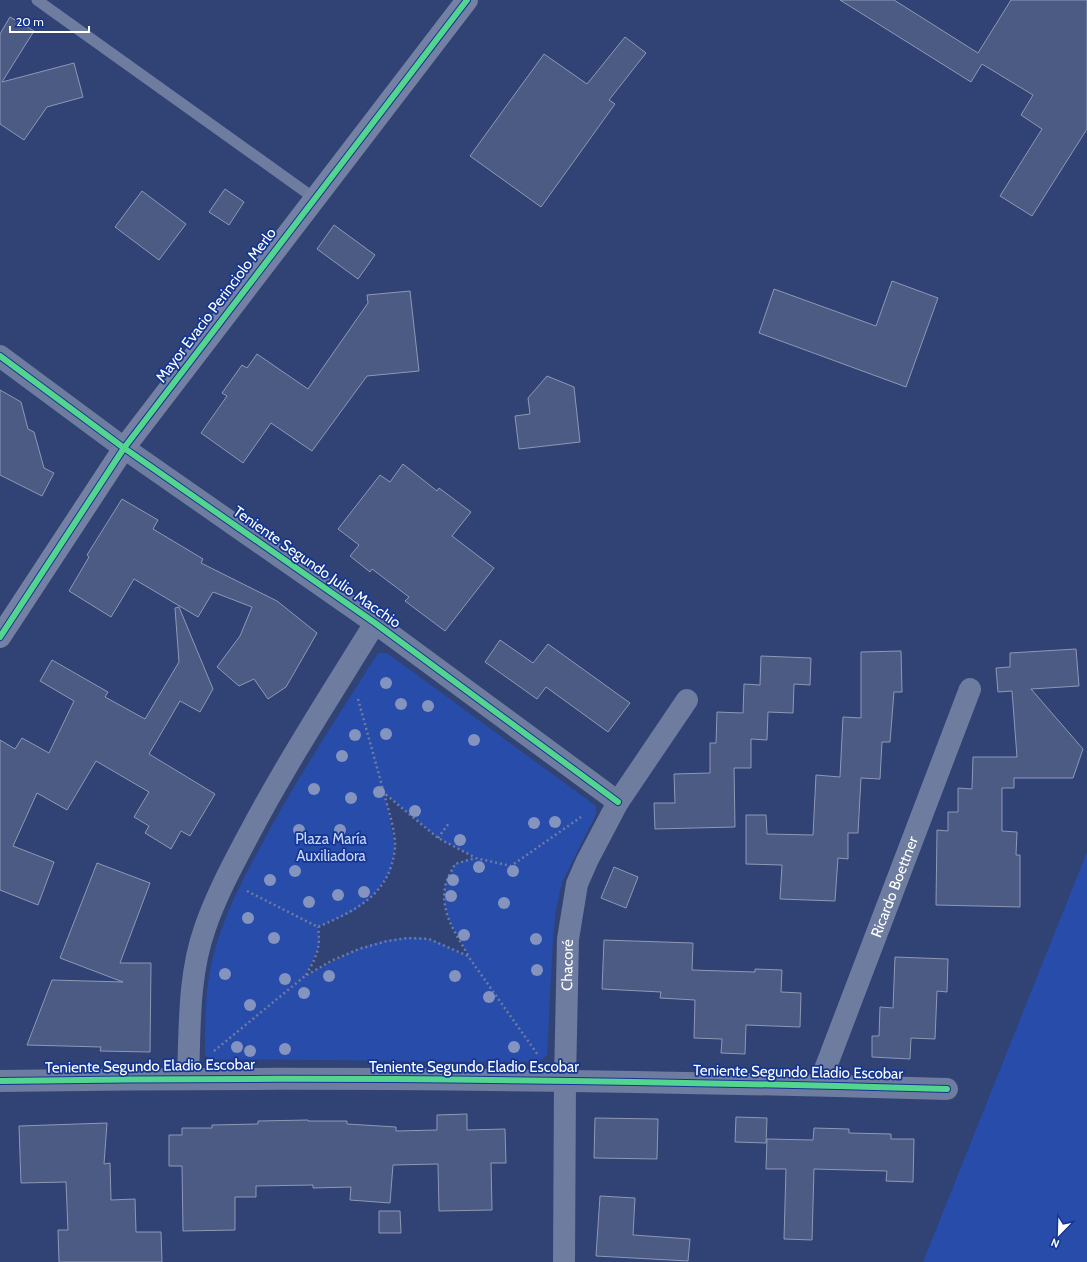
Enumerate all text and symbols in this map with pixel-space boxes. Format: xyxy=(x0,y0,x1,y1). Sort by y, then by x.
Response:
scale bar xyxy=(10,8,89,34)
text: 20 m xyxy=(16,14,44,29)
street label: Mayor Evacio Perinciolo Merlo xyxy=(152,224,280,386)
street label: Teniente Segundo Julio Macchio xyxy=(230,502,404,632)
park label: Plaza María Auxiliadora xyxy=(295,830,367,865)
street label: Ricardo Boettner xyxy=(867,834,922,940)
street label: Chacoré xyxy=(558,939,577,991)
street label: Teniente Segundo Eladio Escobar xyxy=(45,1055,255,1077)
street label: Teniente Segundo Eladio Escobar xyxy=(369,1058,579,1076)
street label: Teniente Segundo Eladio Escobar xyxy=(693,1061,903,1083)
north arrow xyxy=(1039,1214,1079,1254)
text: N xyxy=(1049,1235,1061,1251)

